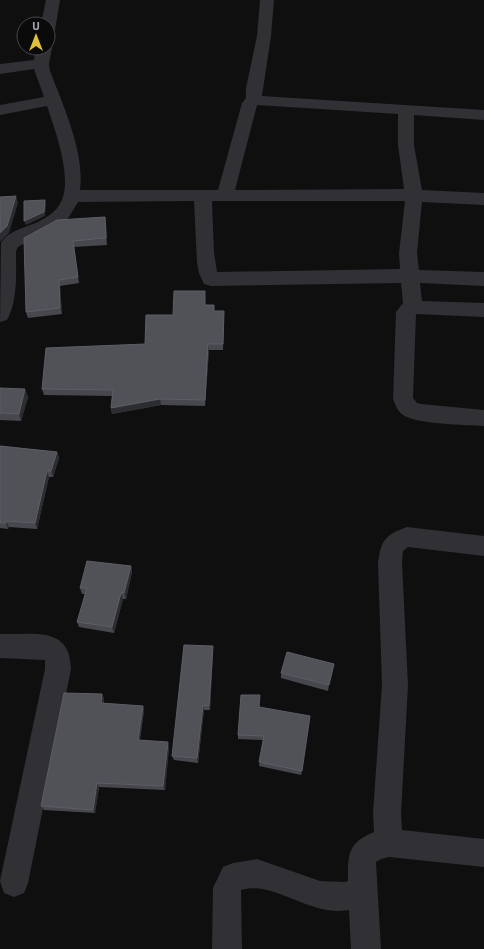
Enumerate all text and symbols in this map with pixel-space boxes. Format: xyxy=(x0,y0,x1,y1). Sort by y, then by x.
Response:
north arrow xyxy=(16,16,56,56)
text: U xyxy=(32,19,40,32)

